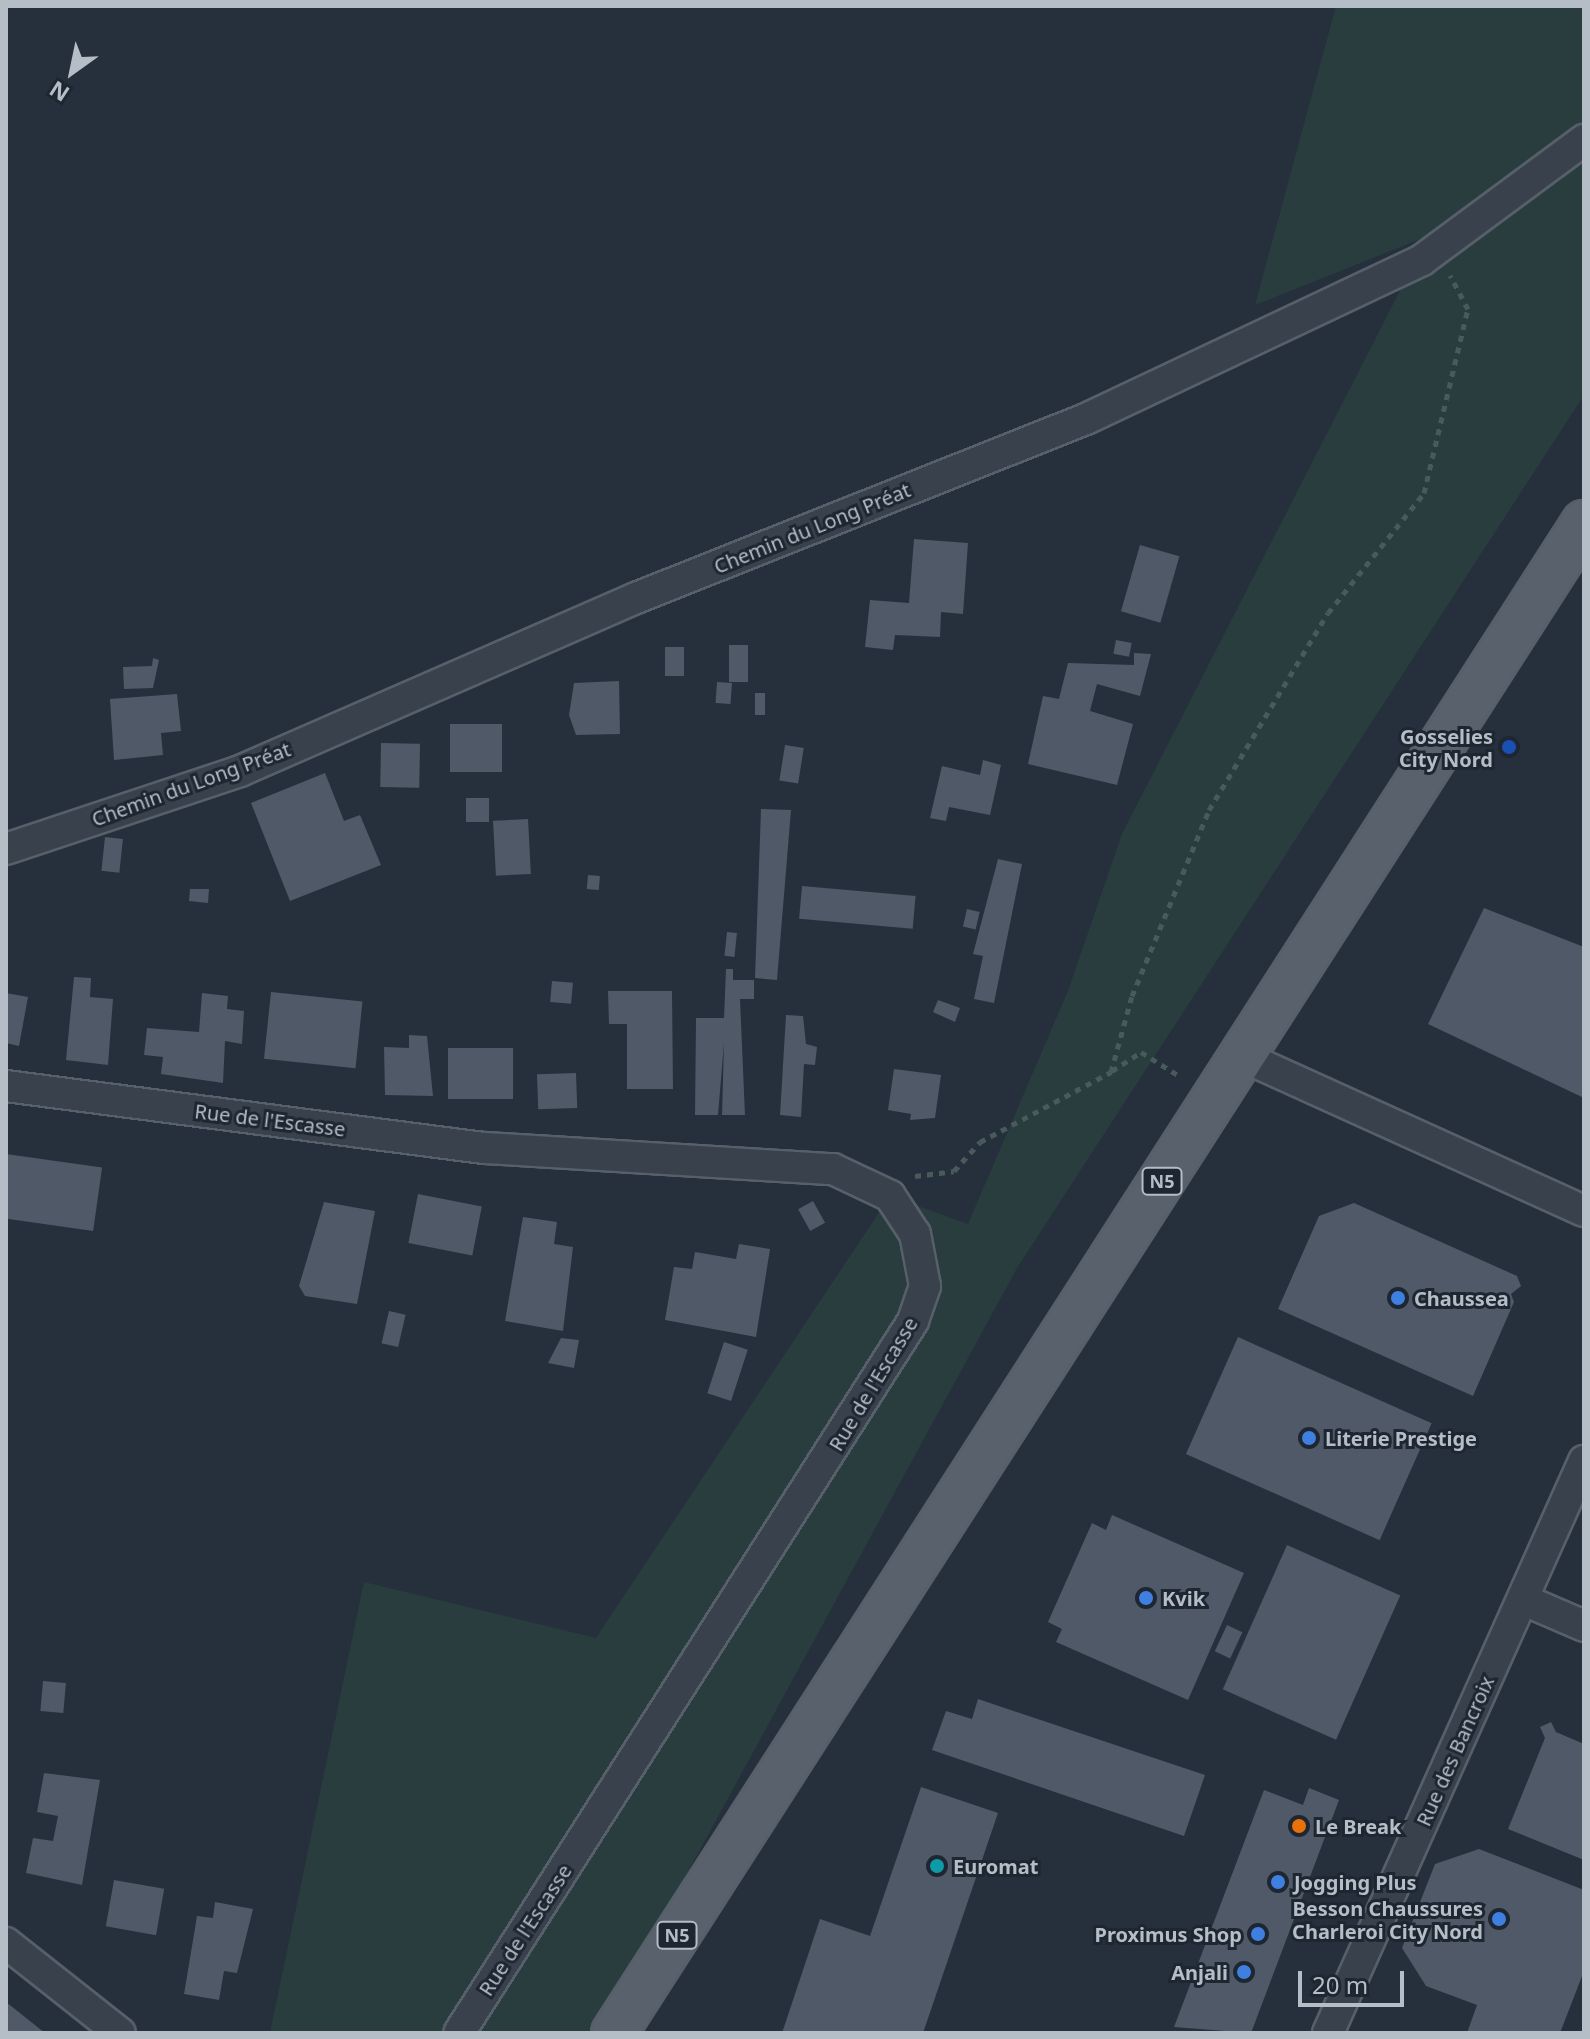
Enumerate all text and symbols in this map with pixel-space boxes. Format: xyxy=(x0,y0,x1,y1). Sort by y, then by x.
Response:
north arrow xyxy=(32,32,112,112)
text: N xyxy=(43,75,75,110)
street label: Chemin du Long Préat xyxy=(710,478,914,578)
place label: Gosselies City Nord xyxy=(1399,724,1493,771)
street label: Chemin du Long Préat xyxy=(88,737,294,831)
marker: Gosselies City Nord xyxy=(1500,738,1518,756)
street label: Rue de l'Escasse xyxy=(193,1099,347,1141)
road number: N5 xyxy=(1140,1167,1184,1195)
place label: Chaussea xyxy=(1414,1286,1509,1310)
marker: Chaussea xyxy=(1389,1289,1407,1307)
street label: Rue de l'Escasse xyxy=(824,1313,922,1455)
place label: Literie Prestige xyxy=(1325,1426,1477,1450)
marker: Literie Prestige xyxy=(1300,1429,1318,1447)
place label: Kvik xyxy=(1162,1586,1205,1610)
marker: Kvik xyxy=(1137,1589,1155,1607)
street label: Rue des Bancroix xyxy=(1411,1672,1499,1830)
place label: Le Break xyxy=(1315,1814,1401,1838)
marker: Le Break xyxy=(1290,1817,1308,1835)
place label: Euromat xyxy=(953,1854,1038,1878)
marker: Euromat xyxy=(928,1857,946,1875)
street label: Rue de l'Escasse xyxy=(474,1860,576,2000)
place label: Jogging Plus xyxy=(1294,1870,1417,1894)
marker: Jogging Plus xyxy=(1269,1873,1287,1891)
place label: Besson Chaussures Charleroi City Nord xyxy=(1292,1896,1483,1943)
marker: Besson Chaussures Charleroi City Nord xyxy=(1490,1910,1508,1928)
road number: N5 xyxy=(655,1921,699,1949)
place label: Proximus Shop xyxy=(1095,1922,1242,1946)
marker: Proximus Shop xyxy=(1249,1925,1267,1943)
scale bar xyxy=(1302,1955,1408,2005)
place label: Anjali xyxy=(1171,1960,1228,1984)
marker: Anjali xyxy=(1235,1963,1253,1981)
text: 20 m xyxy=(1312,1968,1368,2001)

